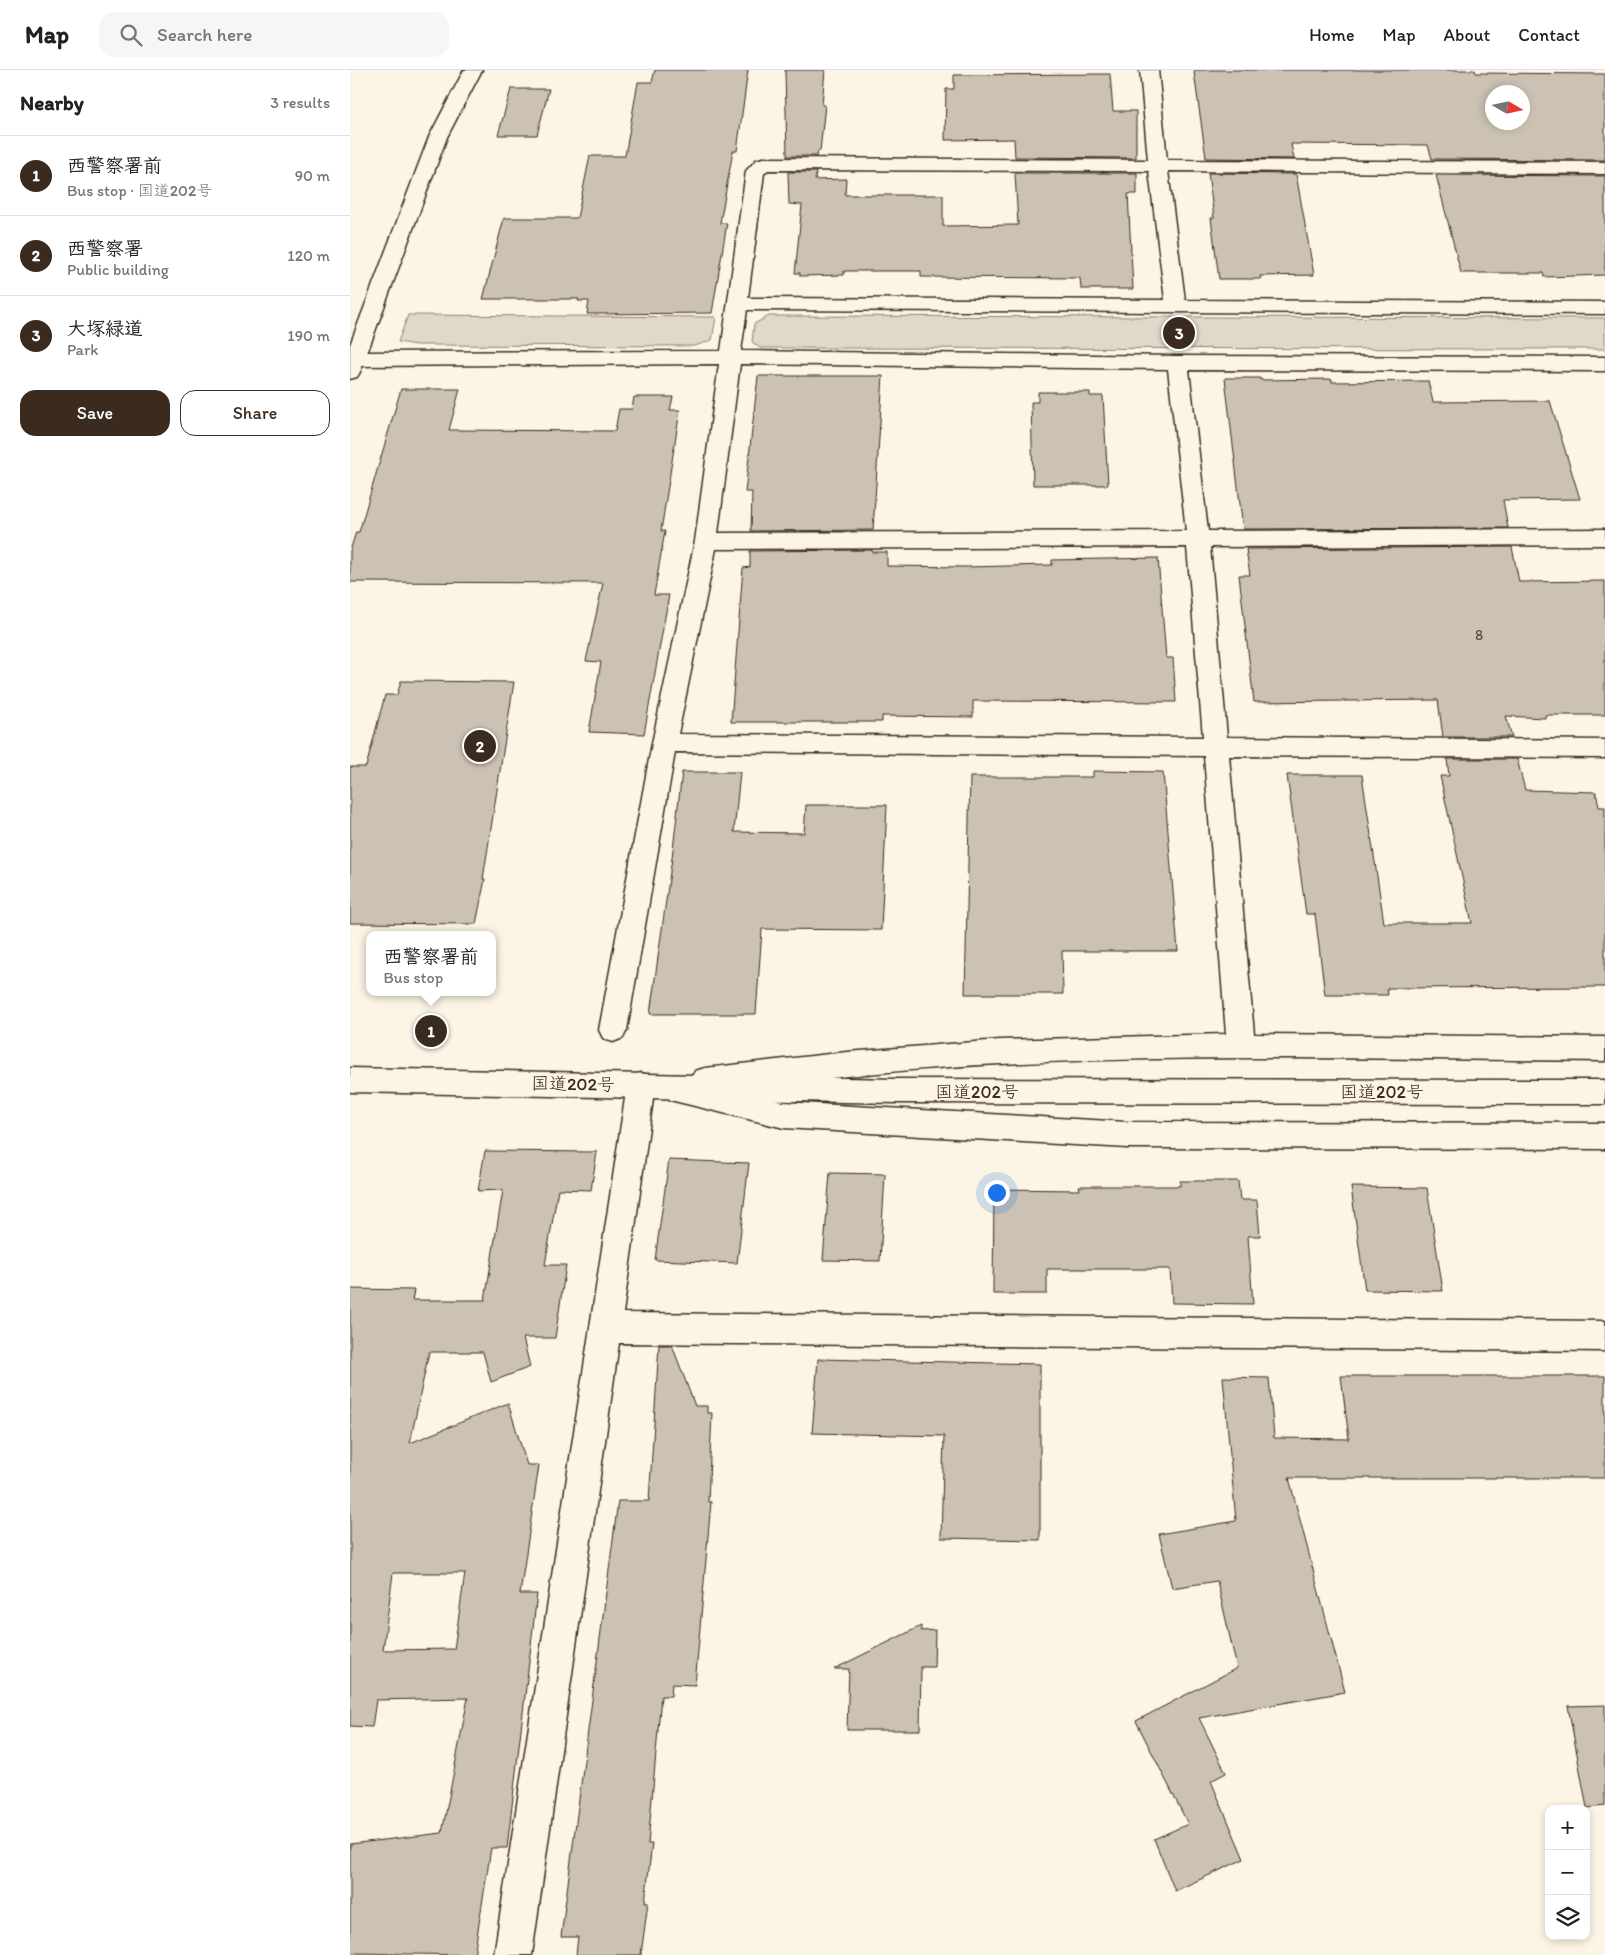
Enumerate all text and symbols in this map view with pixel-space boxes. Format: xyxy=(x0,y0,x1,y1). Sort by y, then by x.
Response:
search box xyxy=(99,12,449,57)
text: Map xyxy=(25,20,69,49)
icon: search xyxy=(117,21,145,49)
text: Search here xyxy=(157,23,252,46)
text: Home xyxy=(1309,24,1355,46)
text: Map xyxy=(1383,24,1416,46)
text: About xyxy=(1444,24,1490,46)
text: Contact xyxy=(1518,24,1580,46)
north arrow xyxy=(1485,85,1530,130)
text: Nearby xyxy=(20,90,84,115)
text: 3 results xyxy=(270,93,330,112)
text: 西警察署前 xyxy=(67,154,162,177)
text: 1 xyxy=(32,166,40,185)
text: 90 m xyxy=(295,166,330,185)
text: Bus stop · 国道202号 xyxy=(67,181,212,200)
text: 西警察署 xyxy=(67,237,143,260)
text: 2 xyxy=(32,246,40,265)
text: 120 m xyxy=(287,246,330,265)
text: Public building xyxy=(67,260,169,279)
pin: 3 xyxy=(1163,314,1195,352)
text: 大塚緑道 xyxy=(67,317,143,340)
text: 3 xyxy=(32,326,40,345)
text: 190 m xyxy=(287,326,330,345)
text: Park xyxy=(67,340,98,359)
button: Save xyxy=(20,390,170,436)
button: Share xyxy=(180,390,330,436)
house number: 8 xyxy=(1475,626,1483,644)
pin: 2 xyxy=(464,727,496,765)
popup xyxy=(366,931,496,996)
text: 西警察署前 xyxy=(383,945,479,968)
text: Bus stop xyxy=(383,968,443,987)
pin: 1 xyxy=(415,1012,447,1050)
street label: 国道202号 xyxy=(531,1072,615,1096)
street label: 国道202号 xyxy=(935,1081,1019,1103)
street label: 国道202号 xyxy=(1340,1081,1424,1103)
your location xyxy=(984,1180,1010,1206)
map controls xyxy=(1545,1805,1590,1940)
button: + xyxy=(1545,1805,1590,1850)
button: − xyxy=(1545,1850,1590,1895)
button: layers xyxy=(1545,1895,1590,1940)

